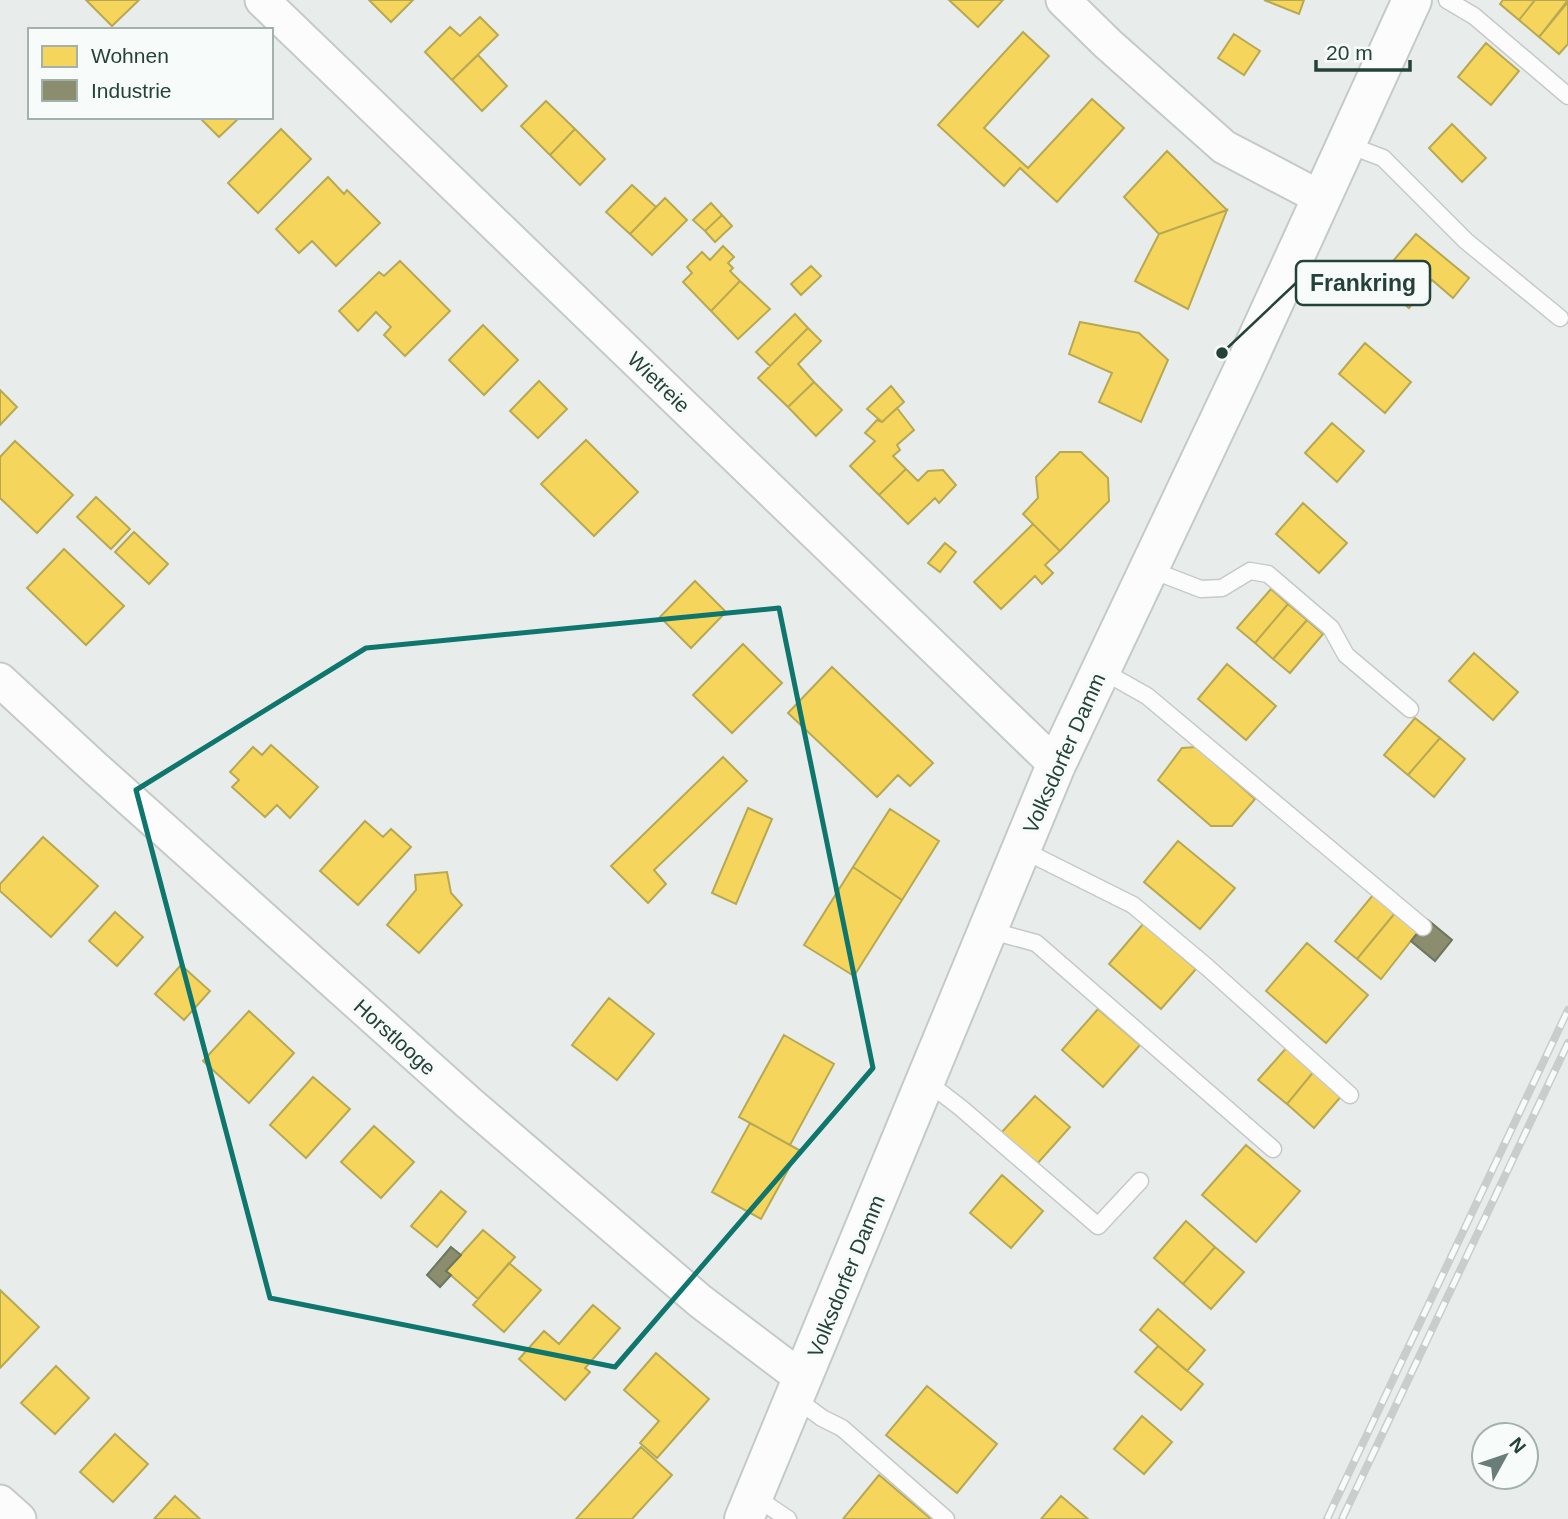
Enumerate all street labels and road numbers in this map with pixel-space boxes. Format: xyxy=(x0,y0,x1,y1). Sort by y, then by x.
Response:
street label: Wietreie xyxy=(623,347,695,417)
street label: Volksdorfer Damm xyxy=(1018,669,1110,837)
street label: Horstlooge xyxy=(350,994,440,1080)
street label: Volksdorfer Damm xyxy=(803,1192,889,1360)

